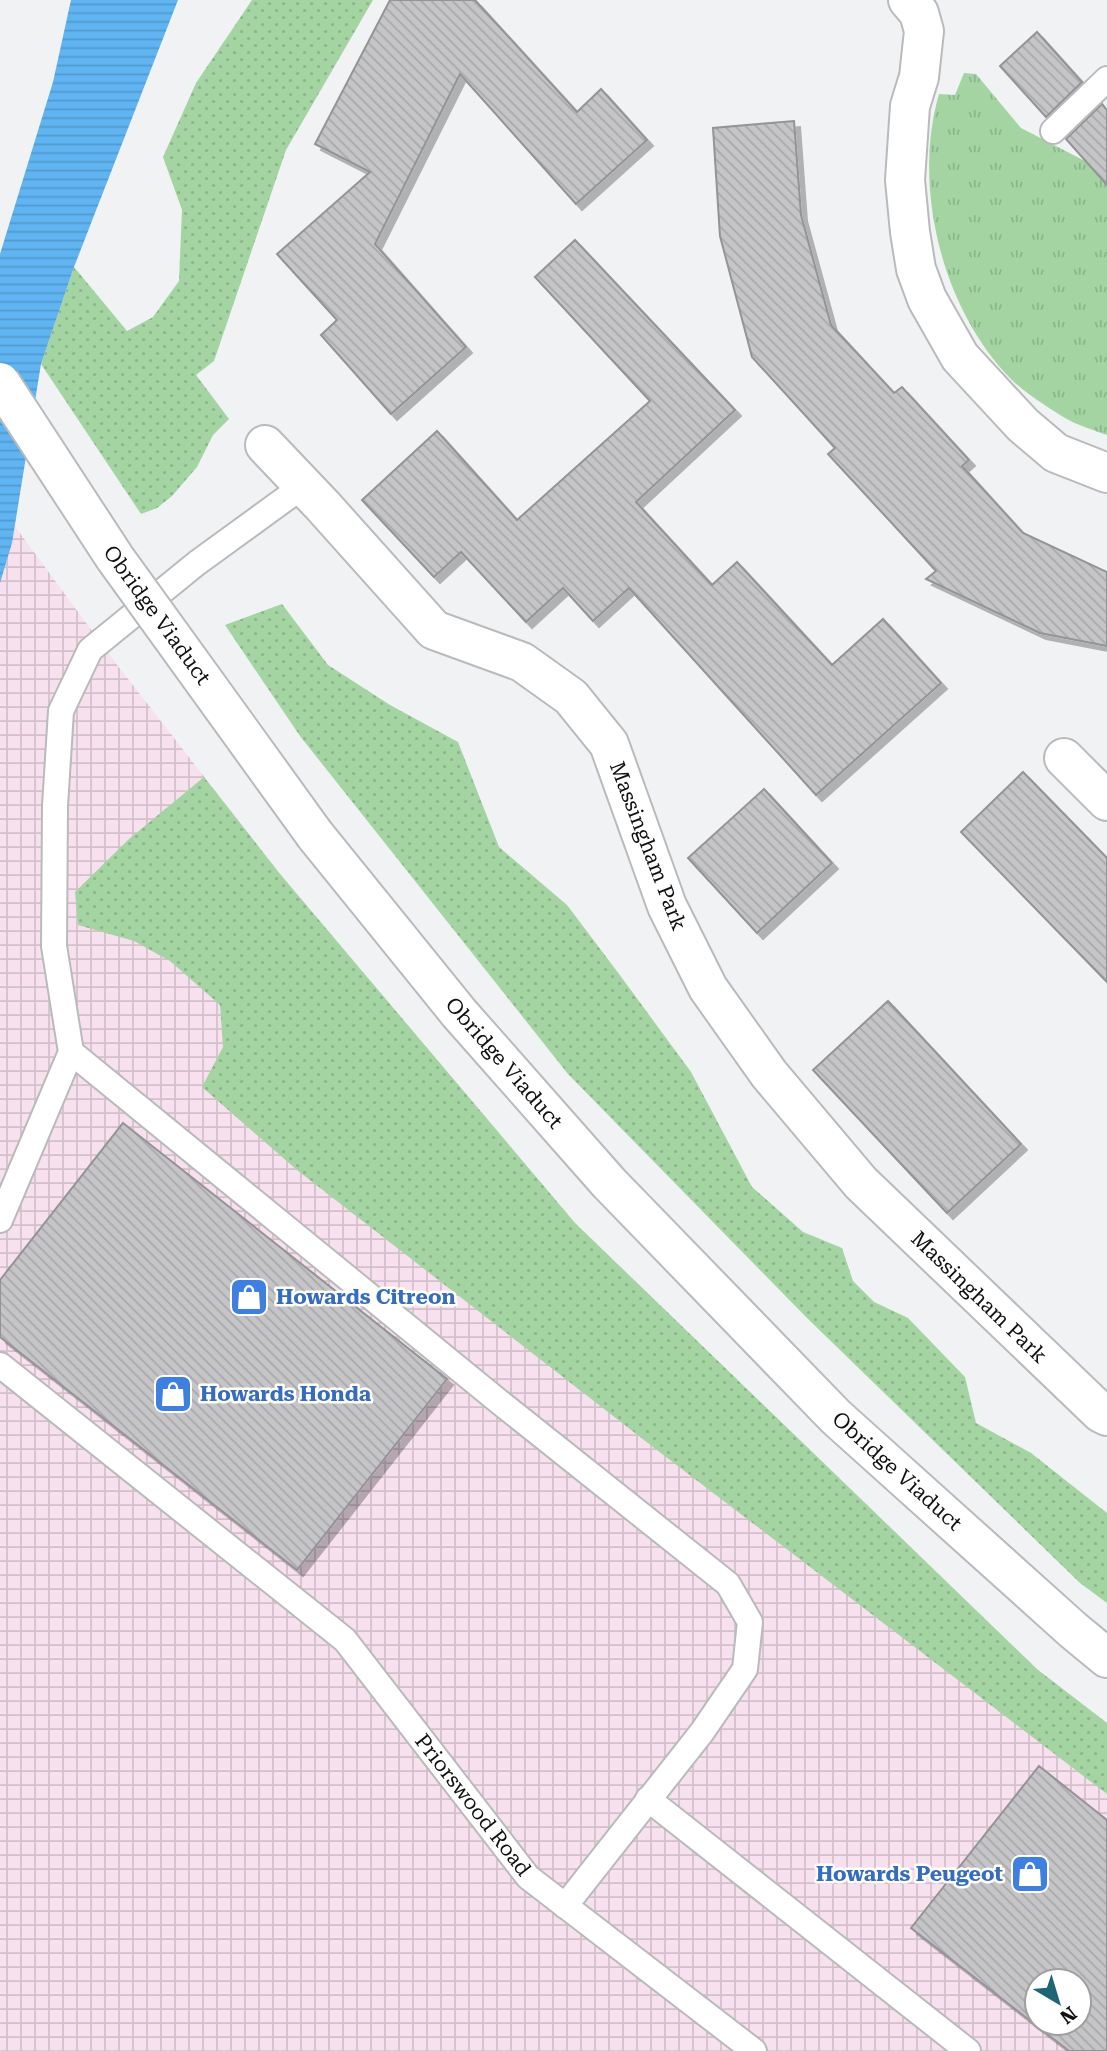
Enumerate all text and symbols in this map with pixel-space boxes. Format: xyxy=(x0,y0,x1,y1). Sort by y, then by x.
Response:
street label: Obridge Viaduct xyxy=(99,541,216,689)
street label: Massingham Park xyxy=(605,758,691,934)
street label: Obridge Viaduct xyxy=(441,993,568,1134)
street label: Massingham Park xyxy=(906,1226,1052,1368)
shop icon: Howards Citreon xyxy=(228,1276,270,1318)
place label: Howards Citreon xyxy=(276,1285,456,1309)
shop icon: Howards Honda xyxy=(152,1373,194,1415)
place label: Howards Honda xyxy=(200,1382,372,1406)
street label: Obridge Viaduct xyxy=(827,1407,967,1536)
street label: Priorswood Road xyxy=(410,1729,536,1881)
shop icon: Howards Peugeot xyxy=(1009,1853,1051,1895)
place label: Howards Peugeot xyxy=(816,1862,1003,1886)
north arrow xyxy=(1023,1967,1093,2037)
text: N xyxy=(1055,2001,1081,2029)

